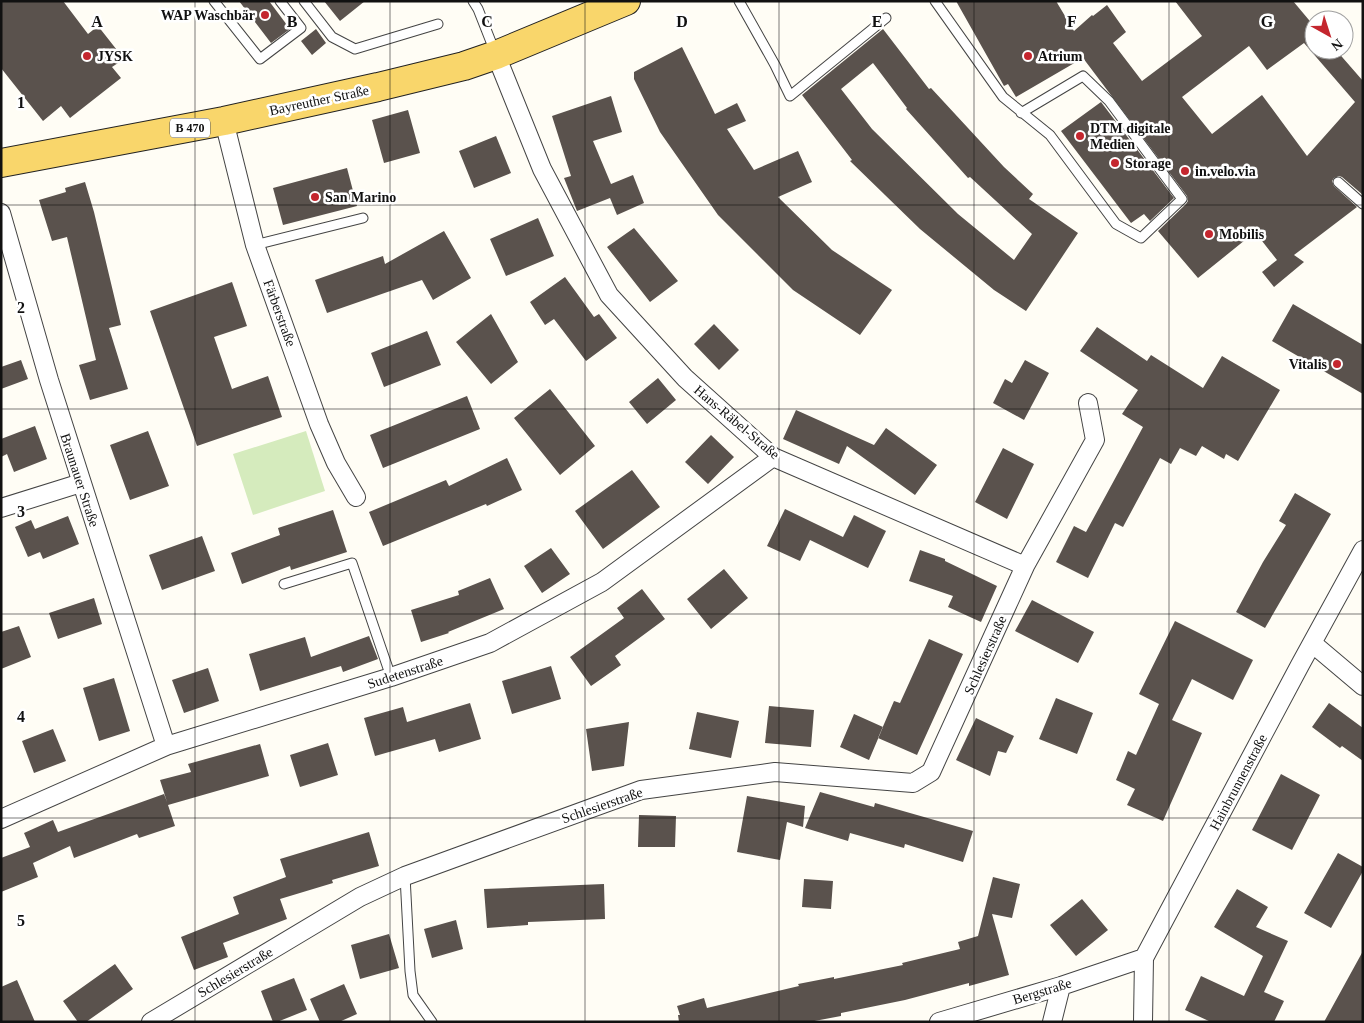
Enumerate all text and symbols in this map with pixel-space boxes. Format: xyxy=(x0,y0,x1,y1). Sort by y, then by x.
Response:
place label: WAP Waschbär xyxy=(161,8,255,23)
marker: WAP Waschbär xyxy=(259,9,271,21)
north arrow xyxy=(1304,10,1354,60)
text: A xyxy=(91,13,103,30)
text: B xyxy=(287,13,298,30)
text: C xyxy=(481,13,493,30)
text: D xyxy=(676,13,688,30)
text: E xyxy=(872,13,882,30)
text: F xyxy=(1067,13,1077,30)
text: G xyxy=(1261,13,1274,30)
text: N xyxy=(1328,36,1346,54)
place label: JYSK xyxy=(97,49,133,64)
place label: Atrium xyxy=(1038,49,1083,64)
marker: JYSK xyxy=(81,50,93,62)
marker: Atrium xyxy=(1022,50,1034,62)
street label: Bayreuther Straße xyxy=(268,83,370,118)
text: 1 xyxy=(17,94,25,111)
road number: B 470 xyxy=(170,119,210,138)
place label: DTM digitale Medien xyxy=(1090,121,1171,152)
marker: DTM digitale Medien xyxy=(1074,130,1086,142)
place label: Storage xyxy=(1125,156,1171,171)
marker: Storage xyxy=(1109,157,1121,169)
place label: in.velo.via xyxy=(1195,164,1256,179)
marker: in.velo.via xyxy=(1179,165,1191,177)
place label: San Marino xyxy=(325,190,396,205)
marker: San Marino xyxy=(309,191,321,203)
place label: Mobilis xyxy=(1219,227,1265,242)
marker: Mobilis xyxy=(1203,228,1215,240)
street label: Färberstraße xyxy=(261,278,299,349)
text: 2 xyxy=(17,299,25,316)
place label: Vitalis xyxy=(1289,357,1328,372)
marker: Vitalis xyxy=(1331,358,1343,370)
street label: Hans-Räbel-Straße xyxy=(691,382,782,462)
street label: Braunauer Straße xyxy=(57,431,102,529)
text: 3 xyxy=(17,503,25,520)
street label: Schlesierstraße xyxy=(961,613,1010,697)
street label: Sudetenstraße xyxy=(365,653,445,692)
text: 4 xyxy=(17,708,25,725)
street label: Hainbrunnenstraße xyxy=(1207,732,1270,833)
street label: Schlesierstraße xyxy=(560,785,645,826)
text: 5 xyxy=(17,912,25,929)
street label: Schlesierstraße xyxy=(195,944,275,1001)
street label: Bergstraße xyxy=(1011,975,1073,1007)

